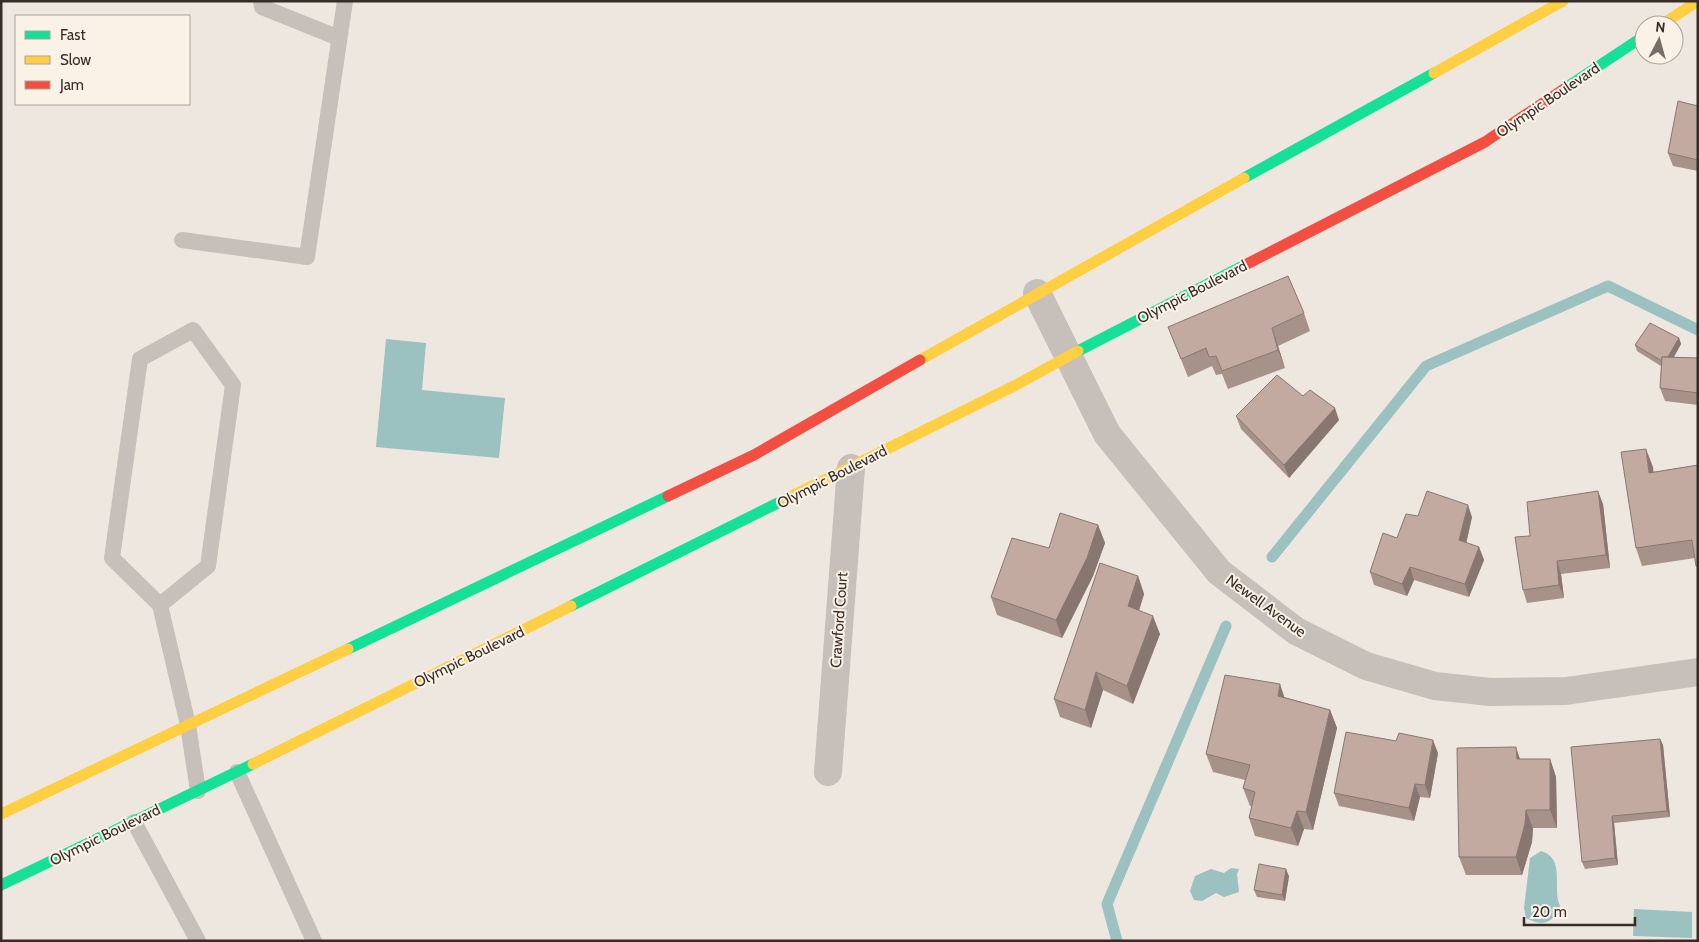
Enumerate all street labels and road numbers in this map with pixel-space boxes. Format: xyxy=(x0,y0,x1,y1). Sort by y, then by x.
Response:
street label: Olympic Boulevard xyxy=(1493,59,1603,141)
street label: Olympic Boulevard xyxy=(1134,257,1250,327)
street label: Olympic Boulevard xyxy=(774,442,890,512)
street label: Newell Avenue xyxy=(1222,571,1310,641)
street label: Crawford Court xyxy=(827,572,851,668)
street label: Olympic Boulevard xyxy=(411,622,527,692)
street label: Olympic Boulevard xyxy=(47,800,163,870)

